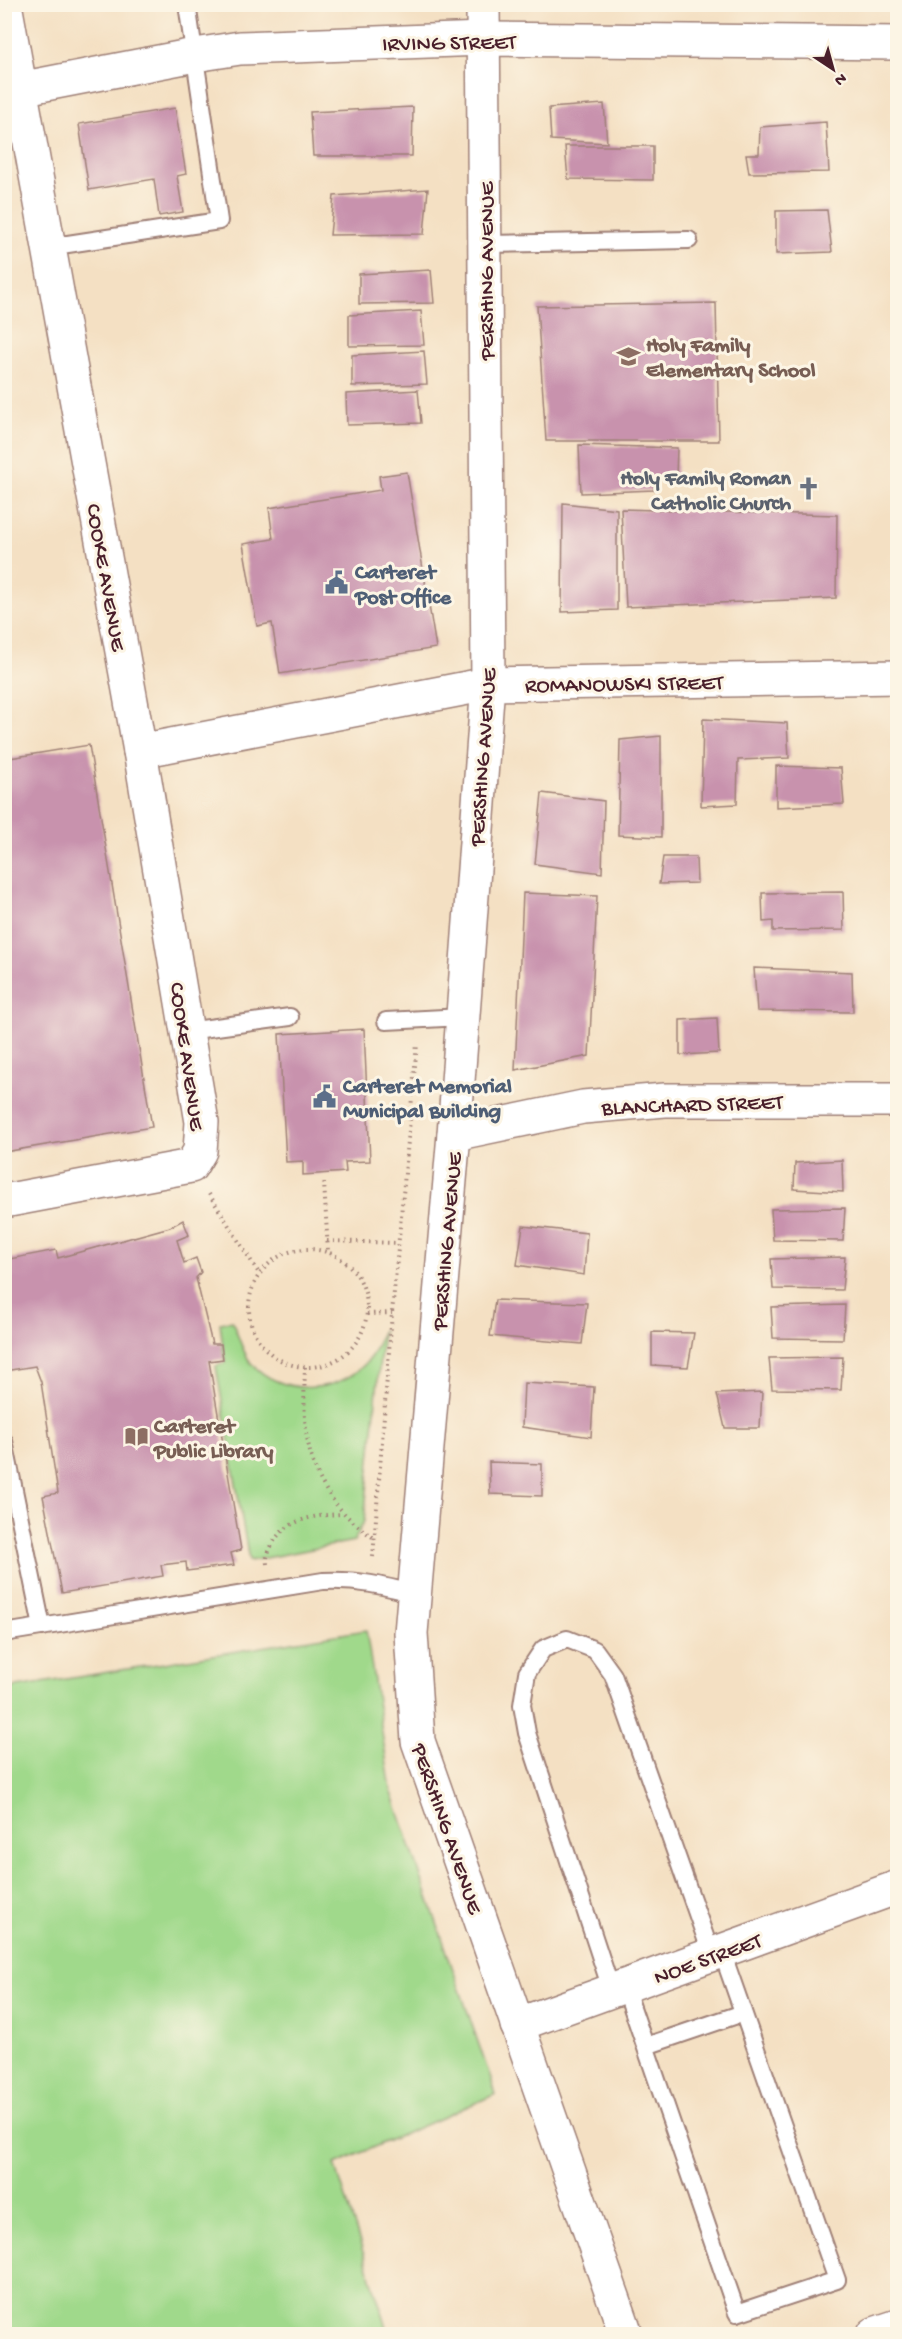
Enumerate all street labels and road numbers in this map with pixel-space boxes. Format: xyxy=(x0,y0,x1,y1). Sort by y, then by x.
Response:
street label: IRVING STREET xyxy=(382,31,518,59)
street label: PERSHING AVENUE xyxy=(476,180,502,361)
street label: COOKE AVENUE xyxy=(78,502,130,655)
street label: PERSHING AVENUE xyxy=(466,666,504,848)
street label: ROMANOWSKI STREET xyxy=(525,671,725,701)
street label: COOKE AVENUE xyxy=(162,981,208,1133)
street label: BLANCHARD STREET xyxy=(600,1091,785,1123)
street label: PERSHING AVENUE xyxy=(428,1150,470,1332)
street label: PERSHING AVENUE xyxy=(404,1740,487,1919)
street label: NOE STREET xyxy=(651,1929,767,1992)

